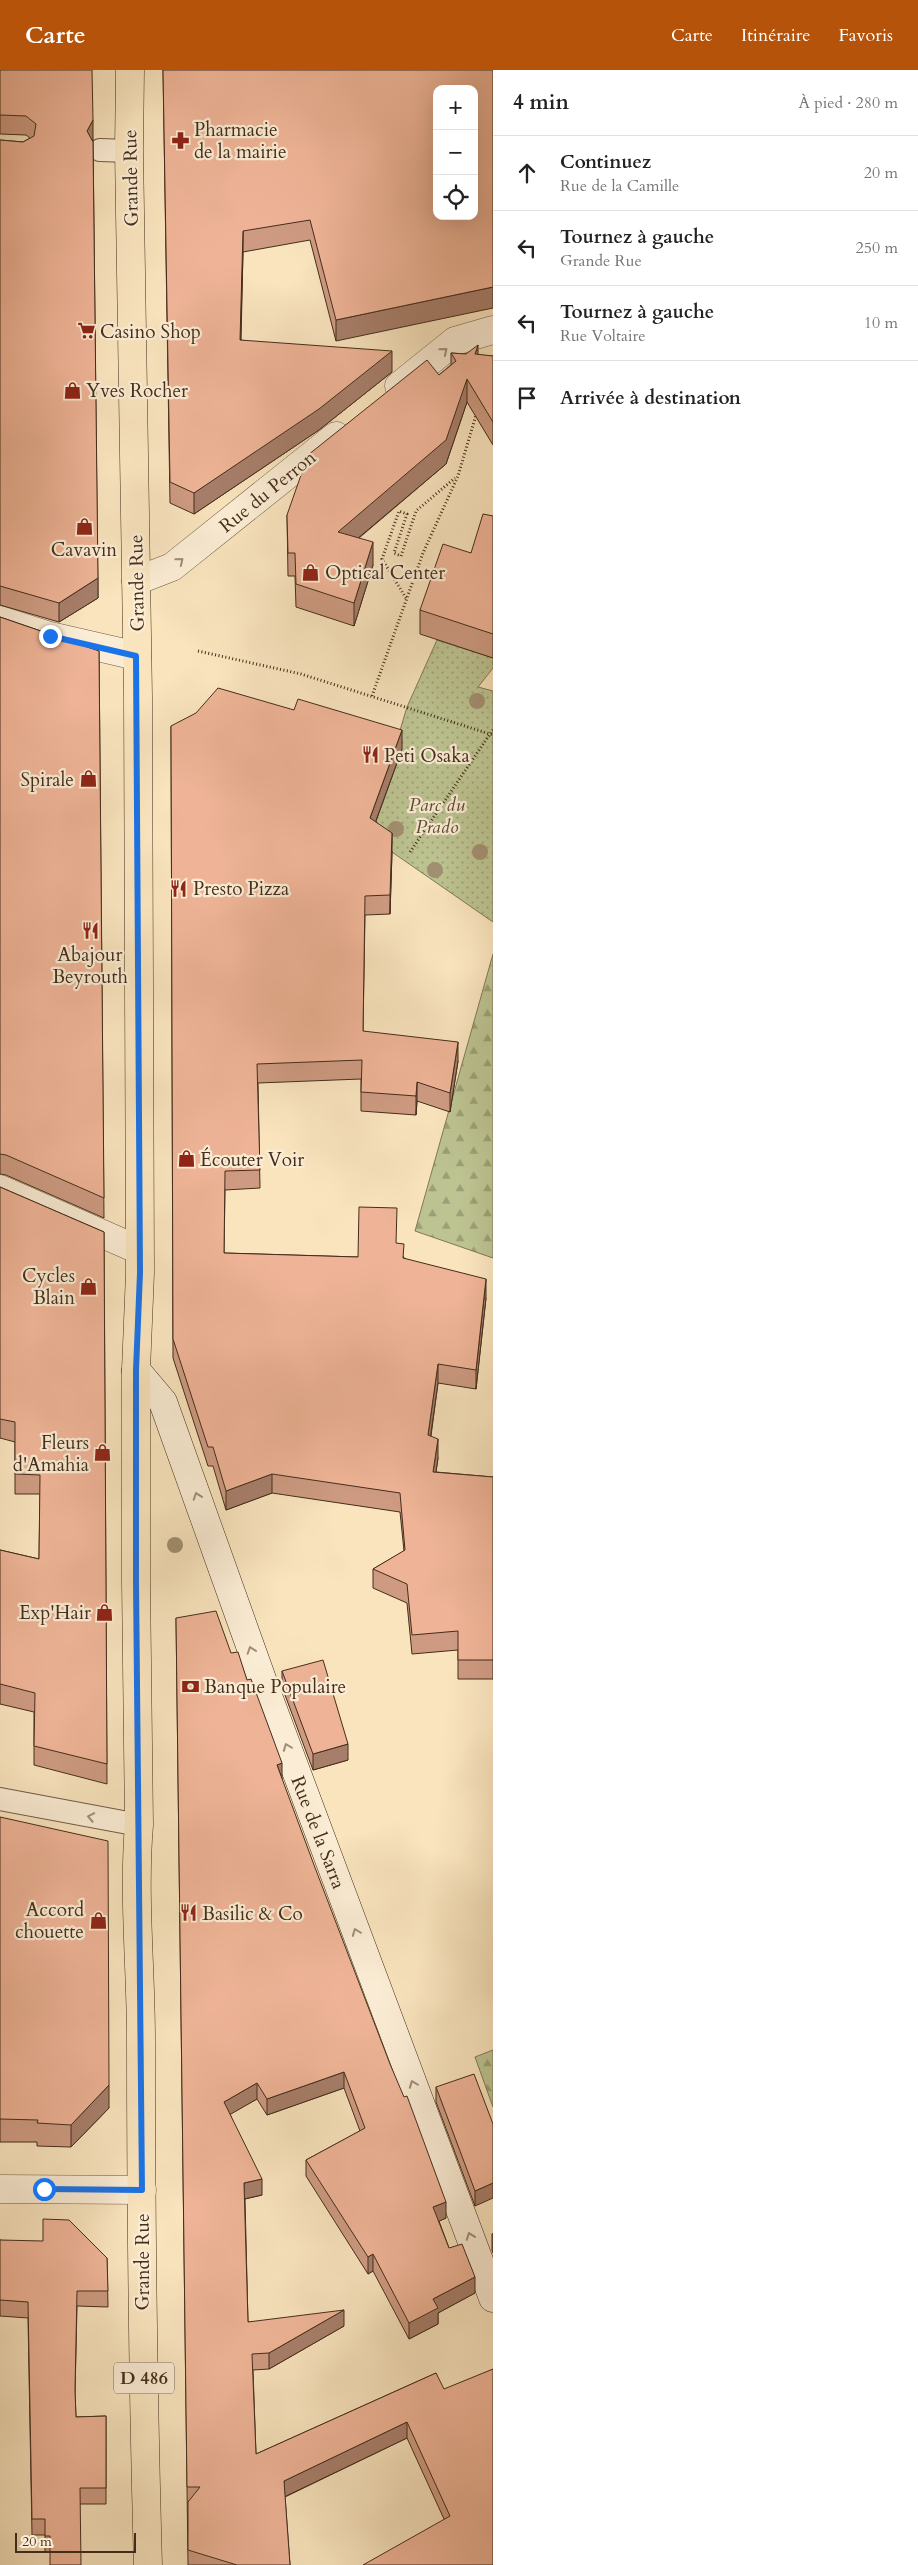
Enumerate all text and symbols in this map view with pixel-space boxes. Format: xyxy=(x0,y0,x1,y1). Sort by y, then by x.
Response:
text: Carte xyxy=(25,19,86,52)
text: Carte xyxy=(671,23,713,48)
text: Itinéraire xyxy=(741,23,810,48)
text: Favoris xyxy=(838,23,893,48)
map controls xyxy=(433,85,478,220)
button: + xyxy=(433,85,478,130)
text: 4 min xyxy=(513,88,569,117)
text: À pied · 280 m xyxy=(798,92,898,114)
place label: Pharmacie de la mairie xyxy=(194,117,287,165)
street label: Grande Rue xyxy=(117,129,145,227)
pharmacy icon: Pharmacie de la mairie xyxy=(170,130,190,150)
button: − xyxy=(433,130,478,175)
text: Continuez xyxy=(560,149,651,175)
icon: ahead xyxy=(513,159,541,187)
text: 20 m xyxy=(864,162,898,184)
button: locate xyxy=(433,175,478,220)
text: Rue de la Camille xyxy=(560,175,679,197)
text: Tournez à gauche xyxy=(560,224,714,250)
icon: left xyxy=(513,234,541,262)
text: 250 m xyxy=(856,237,898,259)
text: Grande Rue xyxy=(560,250,642,272)
text: Tournez à gauche xyxy=(560,299,714,325)
icon: left xyxy=(513,309,541,337)
text: 10 m xyxy=(864,312,898,334)
place label: Casino Shop xyxy=(100,319,201,345)
supermarket icon: Casino Shop xyxy=(76,321,96,341)
text: Rue Voltaire xyxy=(560,325,645,347)
one-way arrow xyxy=(438,347,447,356)
place label: Yves Rocher xyxy=(86,378,188,404)
shop icon: Yves Rocher xyxy=(62,380,82,400)
icon: arrive xyxy=(513,384,541,412)
text: Arrivée à destination xyxy=(560,385,741,411)
street label: Rue du Perron xyxy=(214,444,322,539)
shop icon: Cavavin xyxy=(74,516,94,536)
street label: Grande Rue xyxy=(123,534,151,632)
place label: Cavavin xyxy=(51,537,117,563)
one-way arrow xyxy=(174,557,183,566)
place label: Optical Center xyxy=(325,560,445,586)
shop icon: Optical Center xyxy=(301,562,321,582)
route end xyxy=(39,625,62,648)
place label: Peti Osaka xyxy=(384,743,470,769)
restaurant icon: Peti Osaka xyxy=(360,745,380,765)
place label: Spirale xyxy=(20,767,74,793)
shop icon: Spirale xyxy=(78,769,98,789)
park label: Parc du Prado xyxy=(409,792,466,840)
place label: Presto Pizza xyxy=(193,876,289,902)
restaurant icon: Presto Pizza xyxy=(169,878,189,898)
restaurant icon: Abajour Beyrouth xyxy=(80,921,100,941)
place label: Abajour Beyrouth xyxy=(52,942,128,990)
place label: Écouter Voir xyxy=(200,1147,304,1173)
shop icon: Écouter Voir xyxy=(176,1149,196,1169)
place label: Cycles Blain xyxy=(22,1263,75,1311)
shop icon: Cycles Blain xyxy=(79,1276,99,1296)
place label: Fleurs d'Amahia xyxy=(13,1430,89,1478)
shop icon: Fleurs d'Amahia xyxy=(93,1443,113,1463)
one-way arrow xyxy=(193,1493,203,1501)
place label: Exp'Hair xyxy=(19,1600,91,1626)
shop icon: Exp'Hair xyxy=(95,1602,115,1622)
one-way arrow xyxy=(247,1646,257,1654)
place label: Banque Populaire xyxy=(204,1674,346,1700)
bank icon: Banque Populaire xyxy=(180,1676,200,1696)
one-way arrow xyxy=(283,1743,293,1752)
street label: Rue de la Sarra xyxy=(285,1772,352,1893)
one-way arrow xyxy=(87,1812,96,1823)
place label: Accord chouette xyxy=(15,1897,84,1945)
place label: Basilic & Co xyxy=(202,1901,303,1927)
restaurant icon: Basilic & Co xyxy=(178,1903,198,1923)
shop icon: Accord chouette xyxy=(88,1910,108,1930)
one-way arrow xyxy=(352,1928,362,1937)
one-way arrow xyxy=(409,2080,419,2089)
route start xyxy=(33,2178,56,2201)
street label: Grande Rue xyxy=(130,2213,156,2311)
one-way arrow xyxy=(466,2232,476,2241)
road number: D 486 xyxy=(114,2362,174,2394)
scale bar xyxy=(15,2530,136,2553)
text: 20 m xyxy=(22,2532,52,2551)

